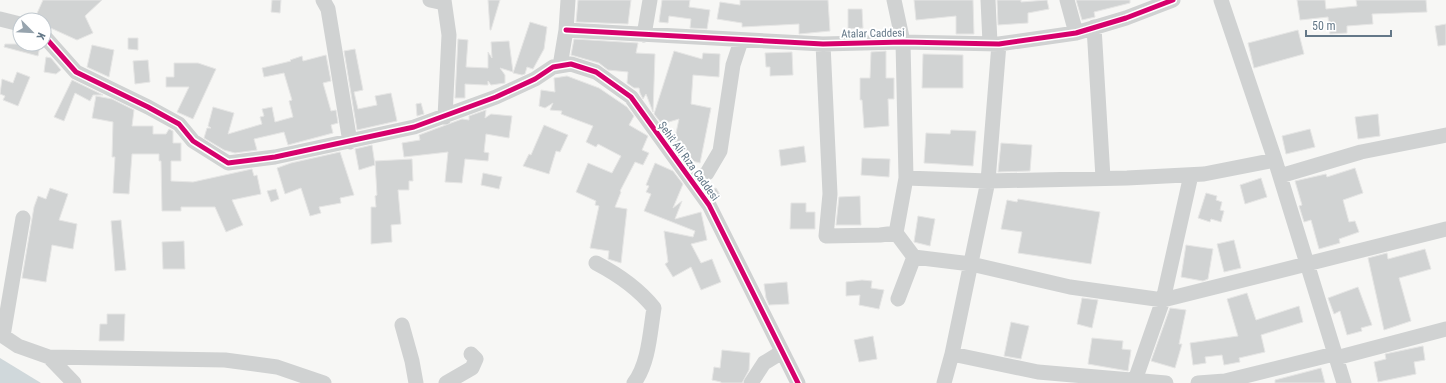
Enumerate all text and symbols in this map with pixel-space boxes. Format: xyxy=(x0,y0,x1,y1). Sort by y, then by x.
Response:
north arrow xyxy=(12,12,52,52)
scale bar xyxy=(1306,12,1391,38)
text: 50 m xyxy=(1312,19,1336,33)
street label: Atalar Caddesi xyxy=(841,26,905,41)
text: K xyxy=(33,30,48,42)
street label: Şehit Ali Rıza Caddesi xyxy=(656,119,722,203)

